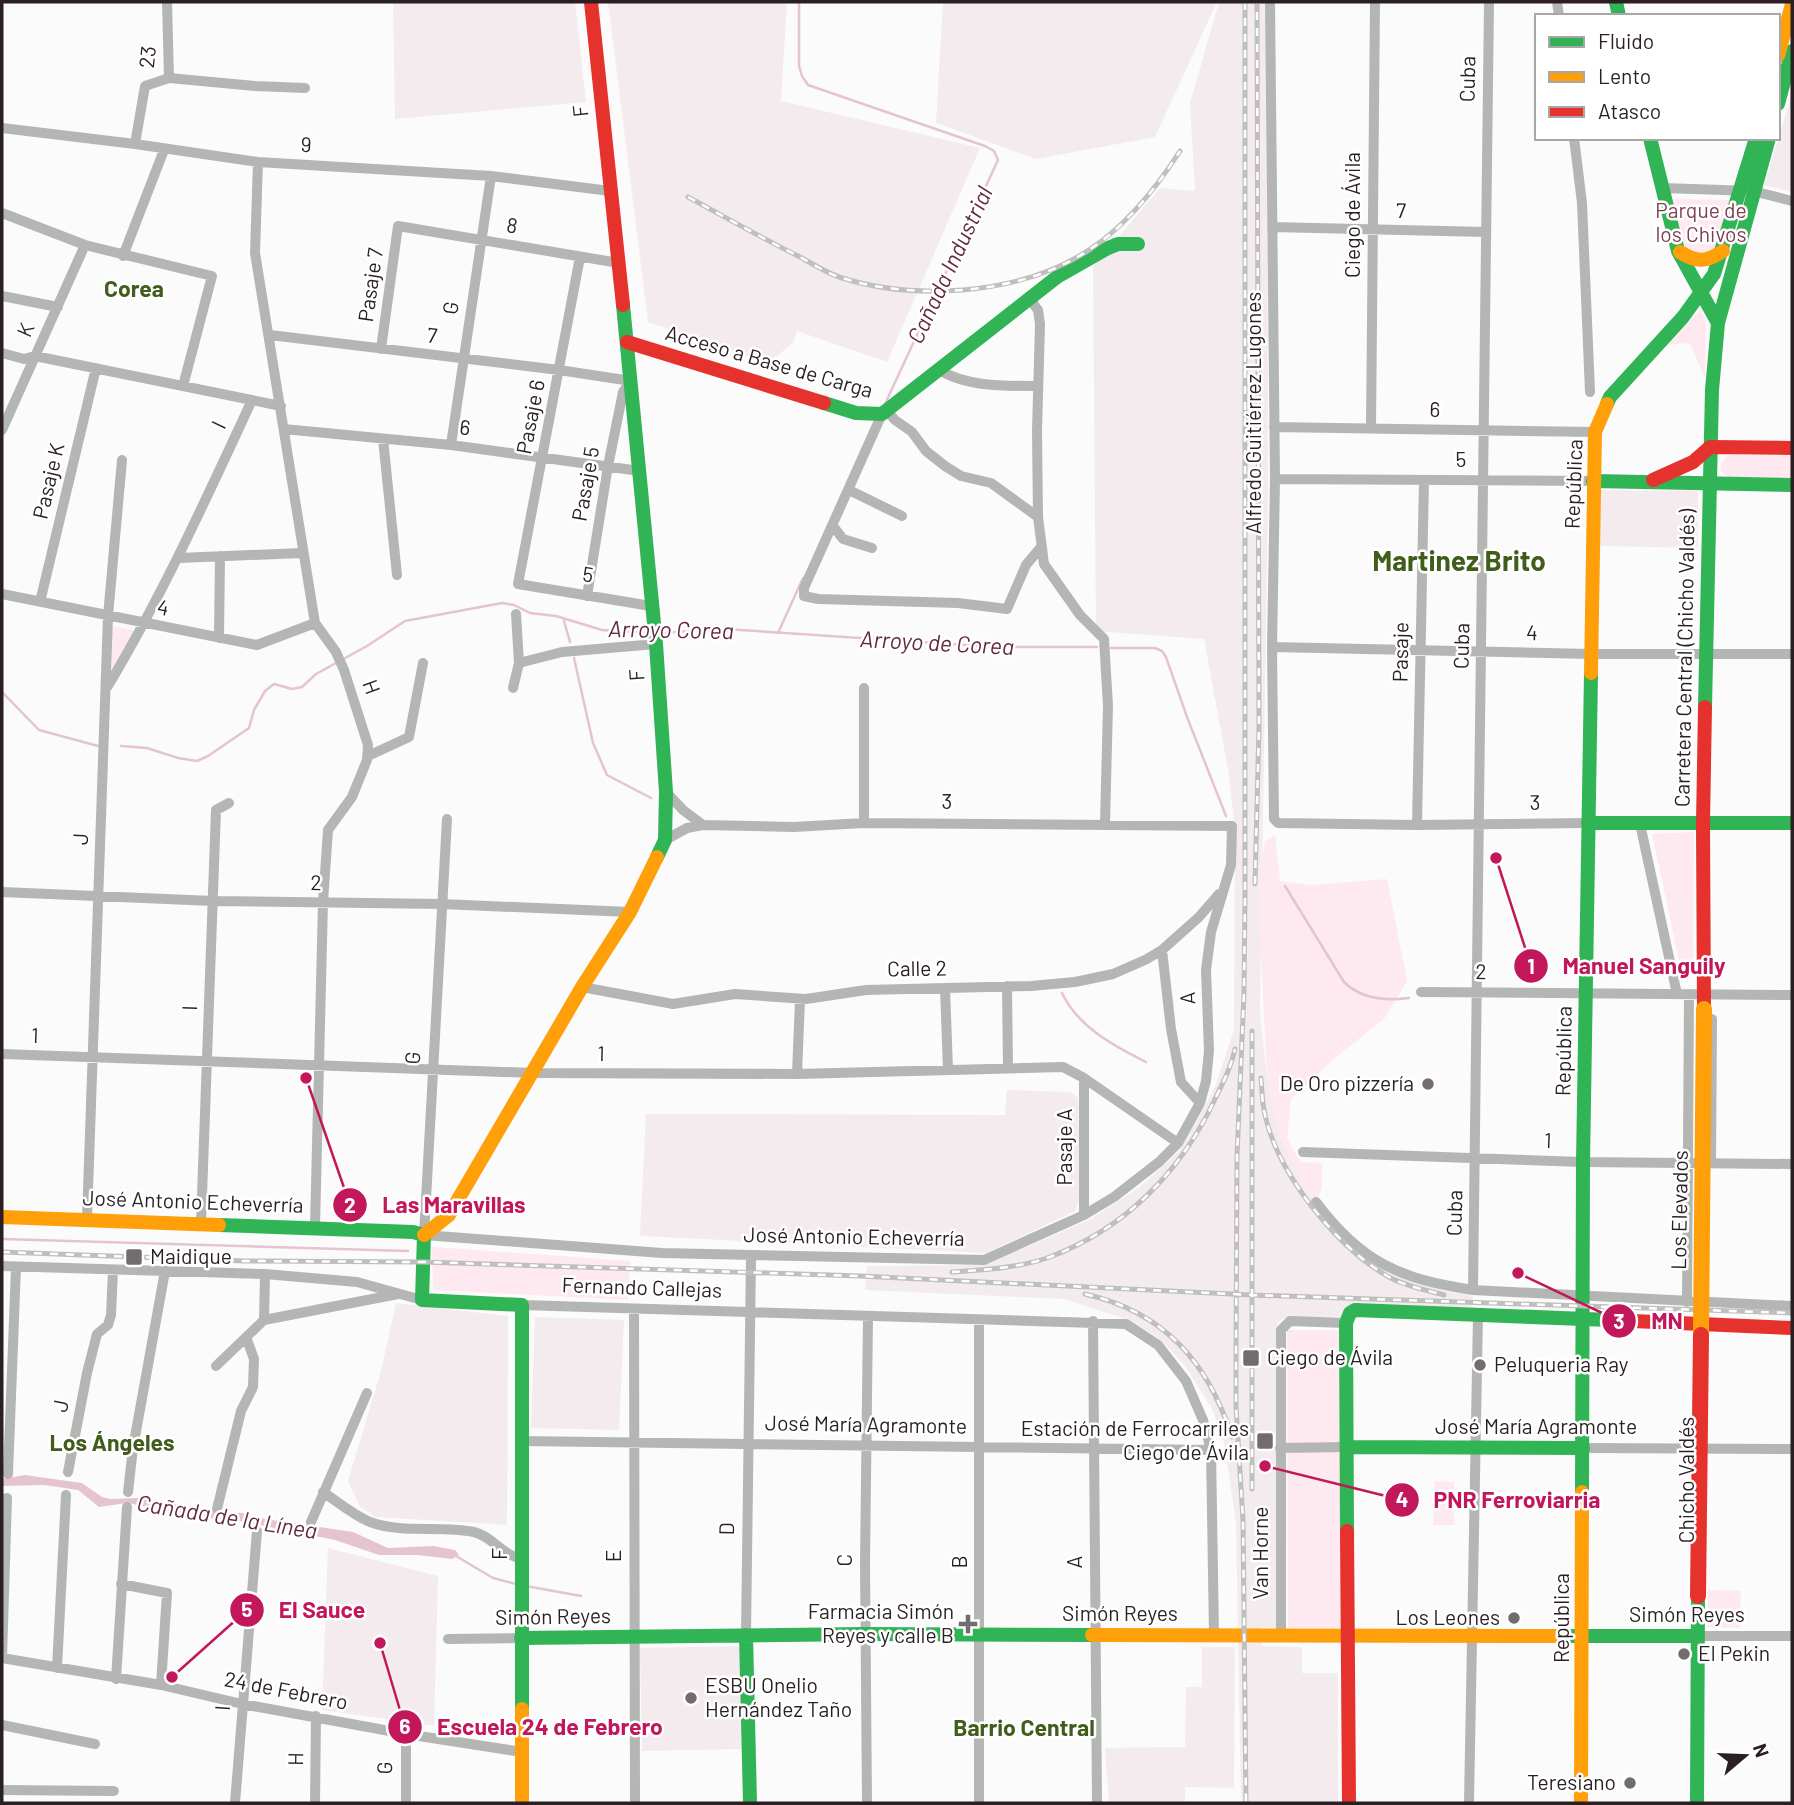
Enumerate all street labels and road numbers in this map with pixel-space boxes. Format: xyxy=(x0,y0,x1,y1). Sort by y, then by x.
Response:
street label: 23 xyxy=(133,45,160,69)
street label: Cuba xyxy=(1454,56,1479,102)
street label: F xyxy=(566,104,593,118)
street label: 9 xyxy=(300,131,312,156)
street label: Ciego de Ávila xyxy=(1339,152,1364,278)
street label: 7 xyxy=(1396,197,1406,222)
street label: 8 xyxy=(505,211,520,238)
street label: Pasaje 7 xyxy=(352,246,387,323)
street label: Alfredo Guitiérrez Lugones xyxy=(1240,292,1265,534)
street label: G xyxy=(436,299,463,316)
street label: K xyxy=(11,318,39,340)
street label: Acceso a Base de Carga xyxy=(663,319,876,402)
street label: 7 xyxy=(426,321,439,348)
street label: Pasaje 6 xyxy=(510,377,549,456)
street label: 6 xyxy=(1429,396,1441,421)
street label: 6 xyxy=(458,413,472,440)
street label: I xyxy=(205,417,230,432)
street label: República xyxy=(1558,438,1587,529)
street label: Pasaje K xyxy=(27,440,68,521)
street label: Pasaje 5 xyxy=(566,445,603,523)
street label: 5 xyxy=(1456,446,1466,471)
street label: Carretera Central (Chicho Valdés) xyxy=(1668,508,1699,807)
street label: 5 xyxy=(581,560,596,587)
street label: 4 xyxy=(155,593,171,620)
street label: 4 xyxy=(1526,619,1538,644)
street label: Pasaje xyxy=(1386,622,1413,682)
street label: Cuba xyxy=(1448,623,1473,669)
street label: F xyxy=(623,668,648,682)
street label: H xyxy=(358,676,387,697)
street label: 3 xyxy=(942,788,952,813)
street label: 3 xyxy=(1529,789,1541,814)
street label: J xyxy=(67,832,92,845)
street label: 2 xyxy=(310,869,322,894)
street label: Calle 2 xyxy=(887,954,947,981)
street label: 2 xyxy=(1475,958,1487,983)
street label: A xyxy=(1174,991,1199,1005)
street label: I xyxy=(176,1005,201,1011)
street label: República xyxy=(1549,1006,1576,1096)
street label: 1 xyxy=(31,1022,39,1047)
street label: 1 xyxy=(597,1040,605,1065)
street label: G xyxy=(399,1051,424,1065)
street label: Pasaje A xyxy=(1051,1108,1076,1186)
street label: 1 xyxy=(1544,1127,1552,1152)
street label: Los Elevados xyxy=(1665,1150,1692,1270)
street label: José Antonio Echeverría xyxy=(82,1184,304,1217)
street label: Cuba xyxy=(1441,1190,1466,1236)
street label: José Antonio Echeverría xyxy=(743,1221,965,1250)
street label: Fernando Callejas xyxy=(561,1271,723,1302)
street label: J xyxy=(46,1397,73,1414)
street label: José María Agramonte xyxy=(765,1409,967,1438)
street label: José María Agramonte xyxy=(1435,1413,1637,1438)
street label: Chicho Valdés xyxy=(1673,1417,1698,1543)
street label: Van Horne xyxy=(1247,1507,1272,1599)
street label: D xyxy=(713,1522,738,1536)
street label: F xyxy=(486,1548,511,1560)
street label: E xyxy=(600,1550,625,1562)
street label: C xyxy=(831,1554,856,1566)
street label: B xyxy=(946,1555,971,1569)
street label: A xyxy=(1061,1555,1086,1568)
street label: República xyxy=(1548,1573,1573,1663)
street label: Simón Reyes xyxy=(1062,1600,1178,1625)
street label: Simón Reyes xyxy=(1629,1601,1745,1626)
street label: Simón Reyes xyxy=(495,1602,611,1629)
street label: 24 de Febrero xyxy=(222,1665,350,1714)
street label: I xyxy=(209,1704,234,1711)
street label: H xyxy=(282,1752,307,1766)
street label: G xyxy=(371,1761,396,1775)

